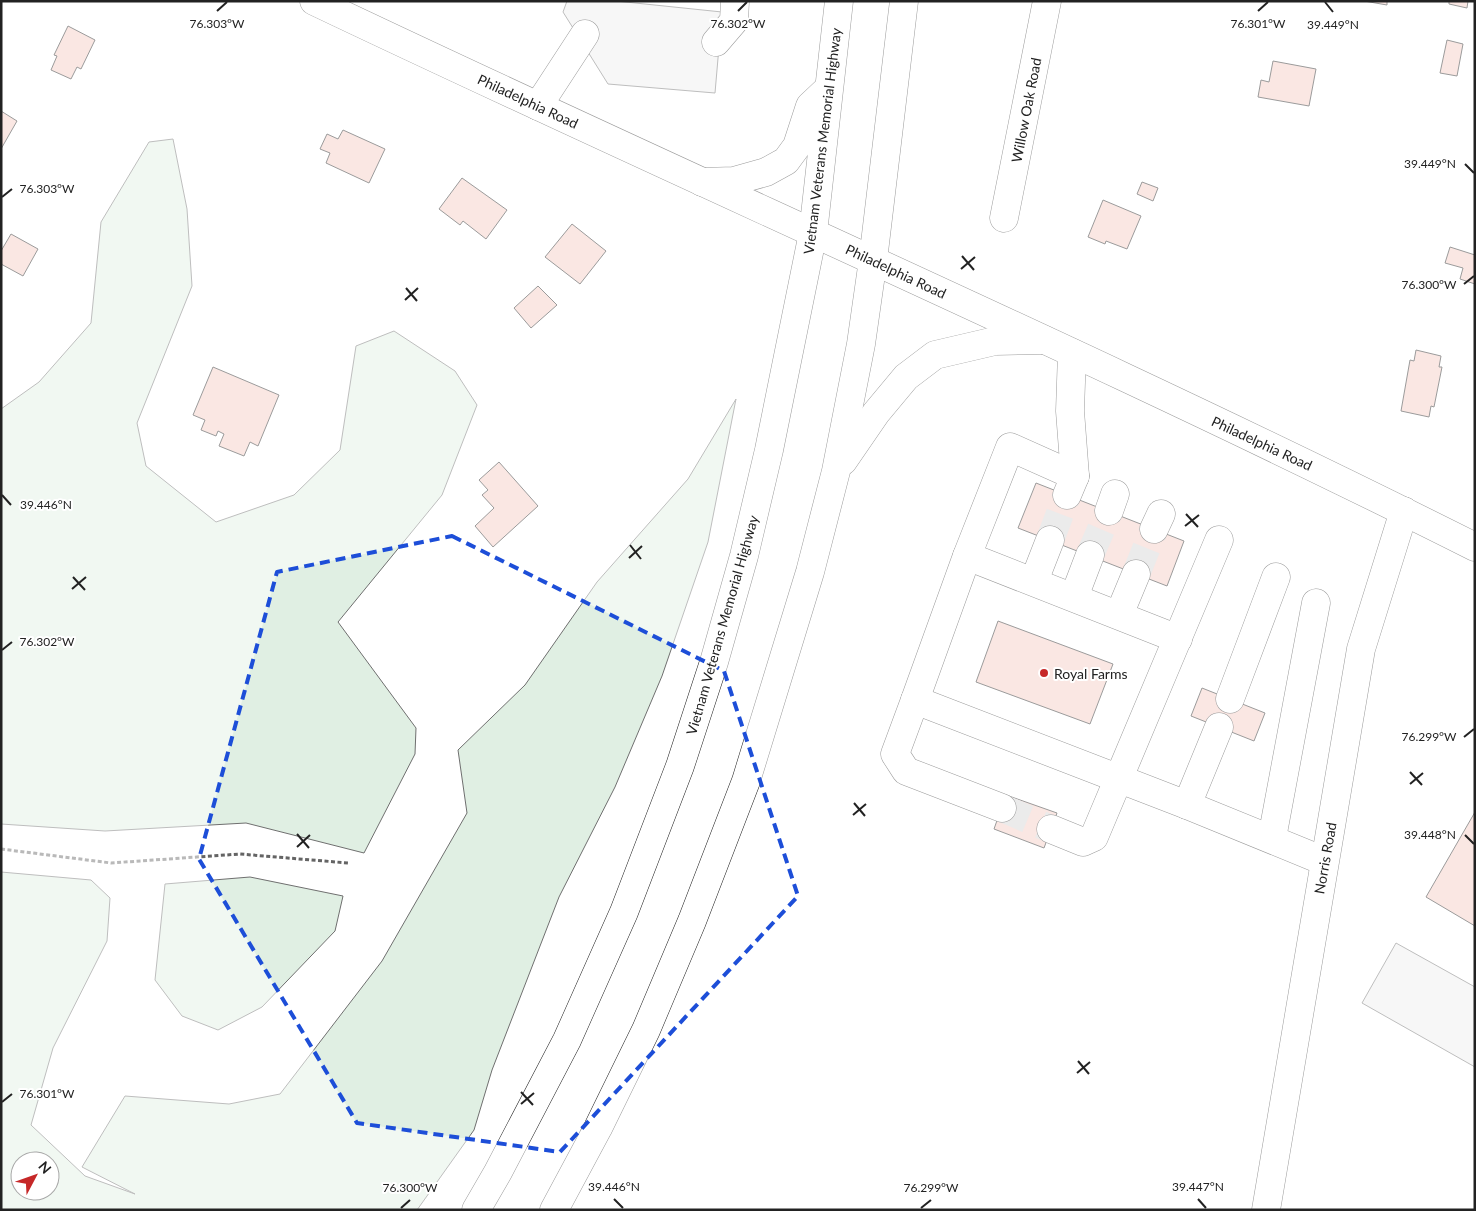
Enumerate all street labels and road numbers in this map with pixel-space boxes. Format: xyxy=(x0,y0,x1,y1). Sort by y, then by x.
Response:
street label: Vietnam Veterans Memorial Highway xyxy=(800,26,844,255)
street label: Willow Oak Road xyxy=(1008,56,1044,164)
street label: Philadelphia Road xyxy=(475,70,581,132)
street label: Philadelphia Road xyxy=(843,240,949,302)
street label: Philadelphia Road xyxy=(1209,412,1315,474)
street label: Vietnam Veterans Memorial Highway xyxy=(682,512,762,737)
street label: Norris Road xyxy=(1310,821,1340,895)

